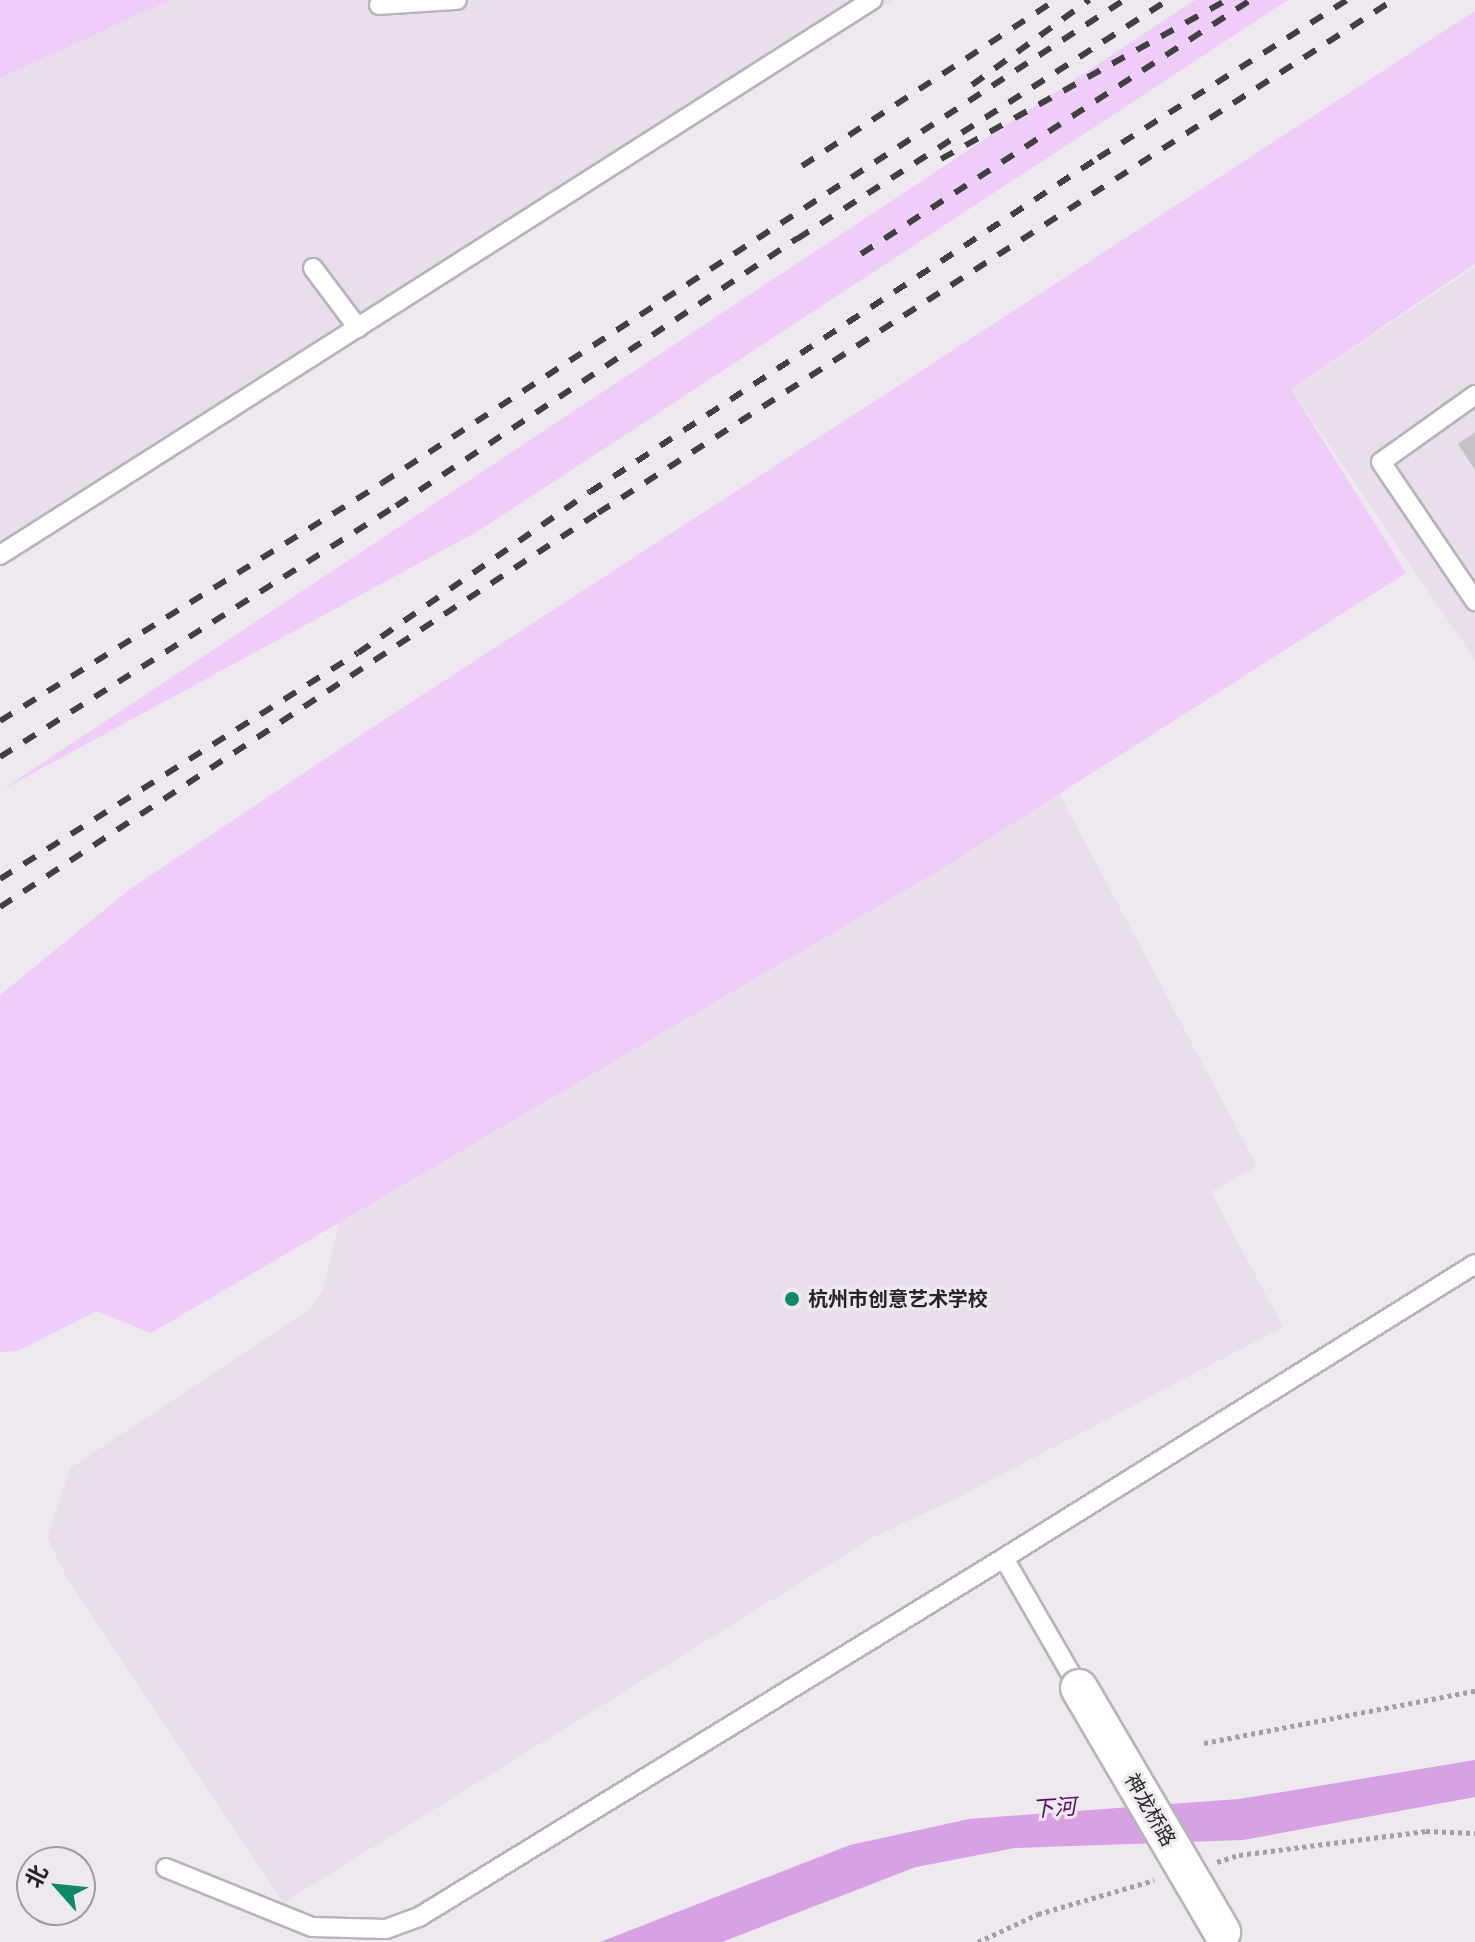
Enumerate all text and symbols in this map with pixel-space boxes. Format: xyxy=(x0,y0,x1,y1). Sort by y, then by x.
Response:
place label: 杭州市创意艺术学校 xyxy=(808,1287,988,1311)
marker: 杭州市创意艺术学校 xyxy=(783,1290,801,1308)
street label: 神龙桥路 xyxy=(1120,1769,1180,1851)
water label: 下河 xyxy=(1031,1793,1077,1823)
north arrow xyxy=(16,1846,96,1926)
text: 北 xyxy=(20,1860,53,1892)

